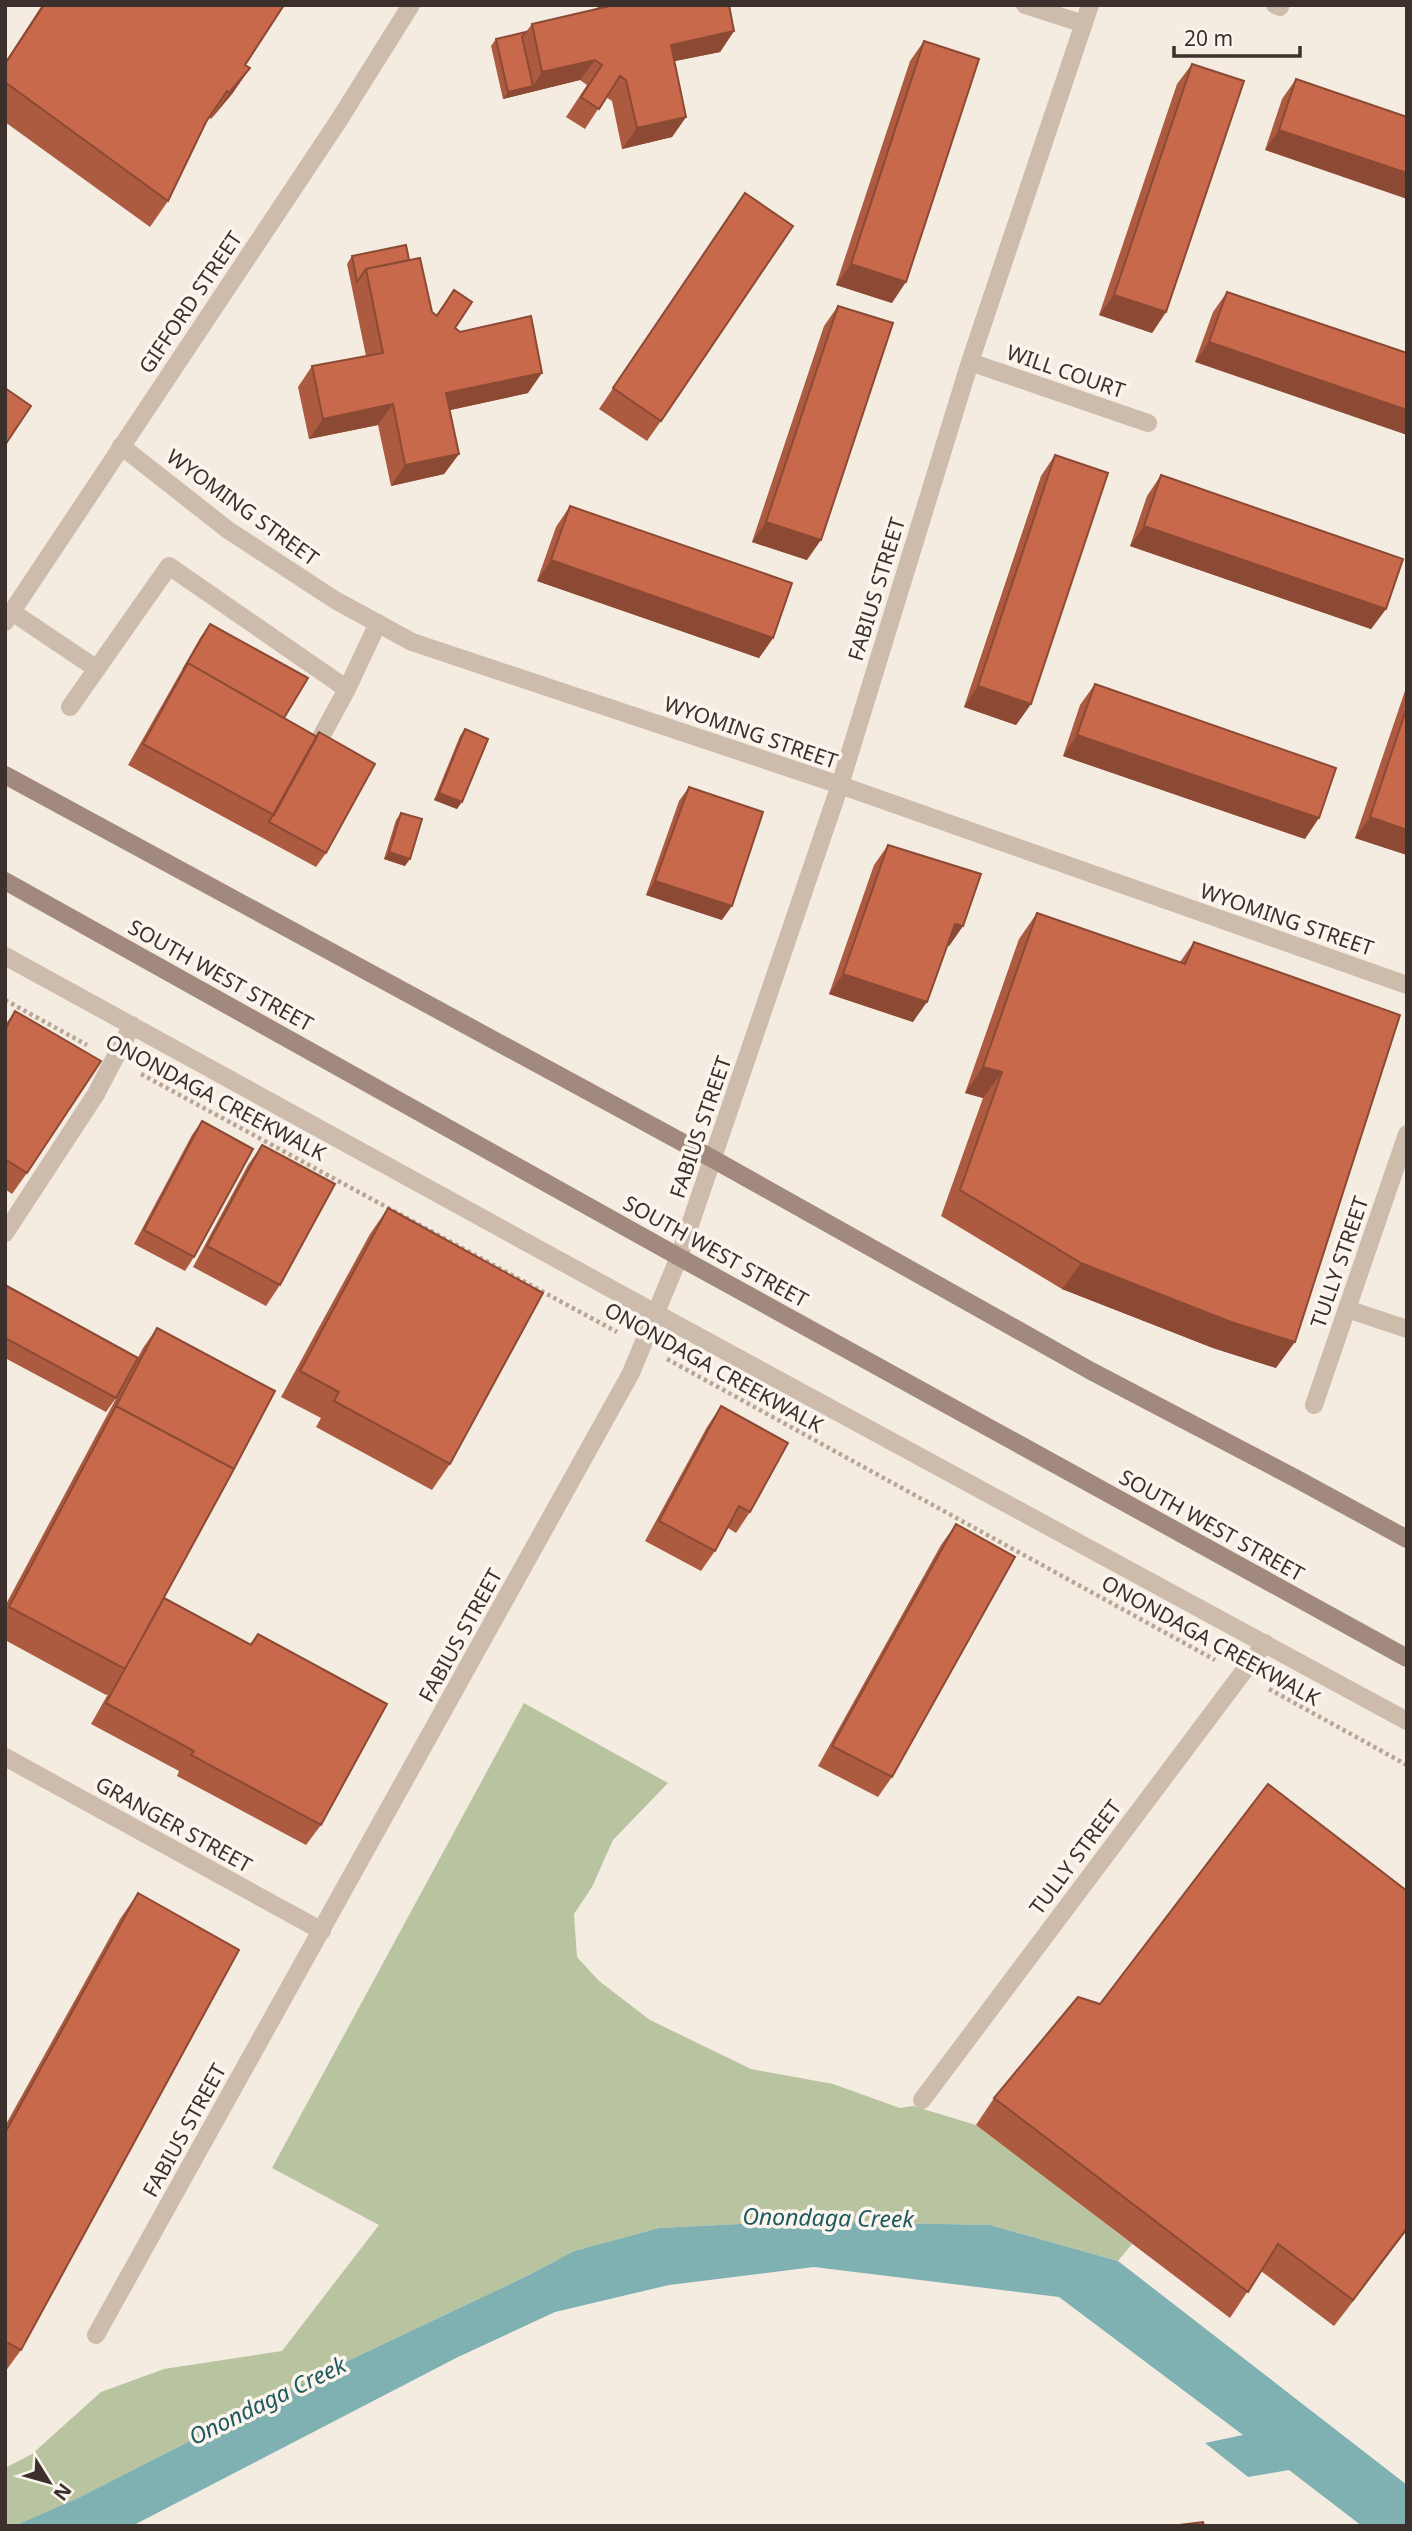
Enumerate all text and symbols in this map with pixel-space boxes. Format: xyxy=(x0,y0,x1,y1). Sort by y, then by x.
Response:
scale bar xyxy=(1174,14,1300,58)
text: 20 m xyxy=(1184,24,1233,52)
street label: GIFFORD STREET xyxy=(132,225,248,379)
street label: WILL COURT xyxy=(1003,338,1129,404)
street label: WYOMING STREET xyxy=(161,442,325,572)
street label: FABIUS STREET xyxy=(841,514,911,664)
street label: WYOMING STREET xyxy=(661,689,842,775)
street label: WYOMING STREET xyxy=(1197,876,1378,962)
street label: SOUTH WEST STREET xyxy=(124,913,319,1038)
street label: ONONDAGA CREEKWALK xyxy=(101,1027,331,1167)
street label: FABIUS STREET xyxy=(663,1052,737,1202)
street label: SOUTH WEST STREET xyxy=(619,1189,814,1314)
street label: TULLY STREET xyxy=(1303,1192,1375,1331)
street label: ONONDAGA CREEKWALK xyxy=(600,1295,828,1439)
street label: SOUTH WEST STREET xyxy=(1115,1463,1310,1588)
street label: FABIUS STREET xyxy=(412,1563,508,1707)
street label: ONONDAGA CREEKWALK xyxy=(1097,1568,1325,1712)
street label: GRANGER STREET xyxy=(91,1769,257,1879)
street label: TULLY STREET xyxy=(1023,1794,1128,1920)
street label: FABIUS STREET xyxy=(136,2058,232,2202)
water label: Onondaga Creek xyxy=(742,2200,916,2235)
water label: Onondaga Creek xyxy=(183,2347,353,2452)
north arrow xyxy=(14,2447,84,2517)
text: N xyxy=(48,2478,78,2506)

